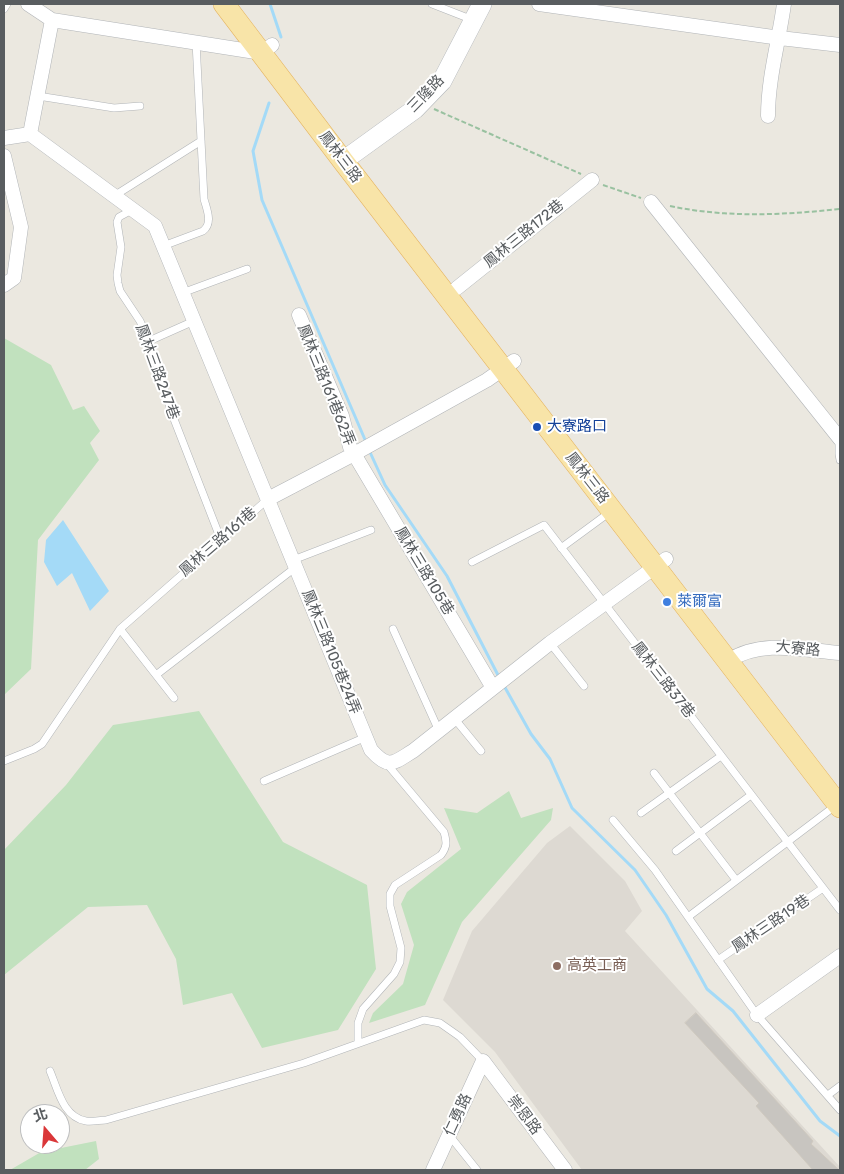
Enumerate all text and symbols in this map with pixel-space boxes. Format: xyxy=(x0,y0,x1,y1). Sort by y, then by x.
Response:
street label: 三隆路 xyxy=(404,72,448,116)
street label: 鳳林三路 xyxy=(315,128,365,186)
street label: 鳳林三路172巷 xyxy=(480,196,568,272)
street label: 鳳林三路247巷 xyxy=(131,322,183,422)
street label: 鳳林三路161巷62弄 xyxy=(293,322,359,448)
place label: 大寮路口 xyxy=(547,418,607,436)
marker: 大寮路口 xyxy=(531,421,543,433)
street label: 鳳林三路 xyxy=(561,449,613,507)
street label: 鳳林三路161巷 xyxy=(176,504,260,580)
street label: 鳳林三路105巷 xyxy=(391,524,457,618)
street label: 鳳林三路105巷24弄 xyxy=(298,587,364,717)
place label: 萊爾富 xyxy=(677,593,722,611)
marker: 萊爾富 xyxy=(661,596,673,608)
street label: 鳳林三路37巷 xyxy=(628,638,698,722)
street label: 大寮路 xyxy=(775,638,821,660)
street label: 鳳林三路19巷 xyxy=(729,891,813,957)
place label: 高英工商 xyxy=(567,957,627,975)
marker: 高英工商 xyxy=(551,960,563,972)
street label: 仁勇路 xyxy=(440,1091,476,1139)
street label: 崇恩路 xyxy=(503,1092,545,1138)
north arrow xyxy=(20,1104,70,1154)
text: 北 xyxy=(31,1105,50,1125)

